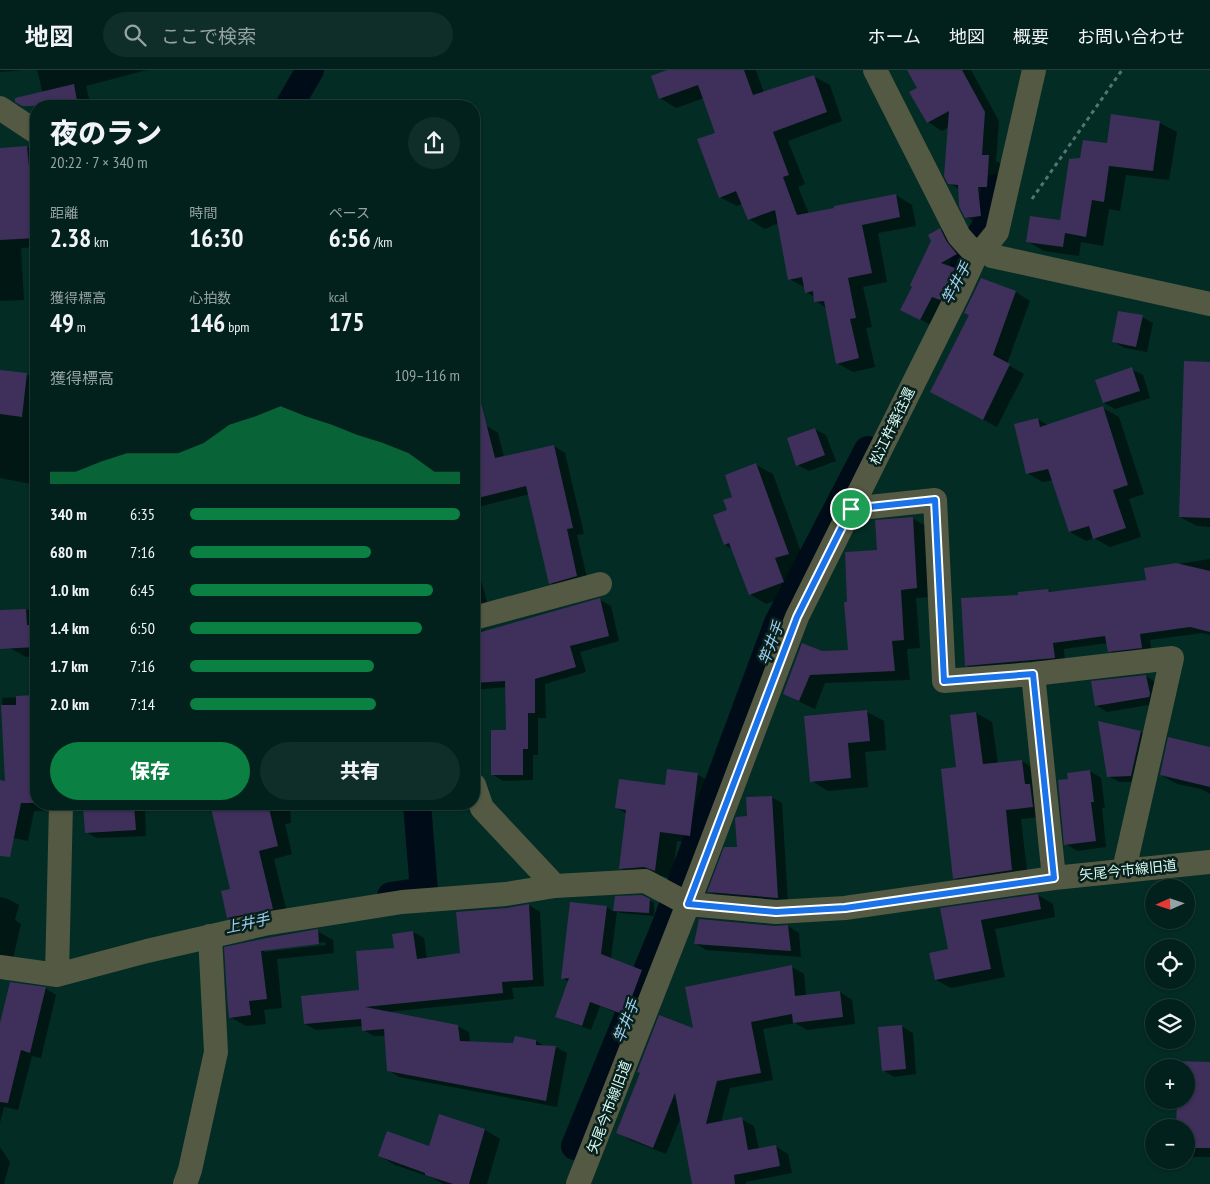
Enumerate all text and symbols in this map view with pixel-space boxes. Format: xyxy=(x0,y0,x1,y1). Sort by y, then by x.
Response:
search box xyxy=(103,12,453,57)
text: 地図 xyxy=(25,21,73,52)
icon: search xyxy=(121,21,149,49)
text: ここで検索 xyxy=(161,24,256,48)
text: ホーム xyxy=(868,25,921,48)
text: 地図 xyxy=(949,25,985,48)
text: 概要 xyxy=(1013,25,1049,48)
text: お問い合わせ xyxy=(1077,25,1185,48)
text: 夜のラン xyxy=(50,114,162,151)
button: share xyxy=(408,117,460,169)
text: 20:22 · 7 × 340 m xyxy=(50,152,148,172)
text: 距離 xyxy=(50,204,78,222)
text: 時間 xyxy=(189,204,217,222)
text: ペース xyxy=(329,204,370,222)
text: 2.38 xyxy=(50,222,91,254)
text: 16:30 xyxy=(189,222,243,254)
text: 6:56 xyxy=(329,222,371,254)
text: km xyxy=(91,233,109,251)
text: /km xyxy=(371,233,392,251)
water label: 竿井手 xyxy=(937,258,975,307)
text: kcal xyxy=(329,288,348,306)
text: 獲得標高 xyxy=(50,289,106,307)
text: 心拍数 xyxy=(189,289,231,307)
text: 175 xyxy=(329,306,365,338)
text: 49 xyxy=(50,307,74,339)
text: 146 xyxy=(189,307,225,339)
text: m xyxy=(74,318,86,336)
text: bpm xyxy=(225,318,249,336)
text: 109–116 m xyxy=(395,365,460,385)
text: 獲得標高 xyxy=(50,368,114,388)
street label: 松江杵築往還 xyxy=(865,384,919,468)
pin xyxy=(830,488,872,530)
icon: arrive xyxy=(837,495,865,523)
text: 340 m xyxy=(50,504,87,524)
text: 6:35 xyxy=(130,504,155,524)
text: 680 m xyxy=(50,542,87,562)
text: 7:16 xyxy=(130,542,155,562)
text: 1.0 km xyxy=(50,580,89,600)
text: 6:45 xyxy=(130,580,155,600)
text: 1.4 km xyxy=(50,618,89,638)
text: 6:50 xyxy=(130,618,155,638)
water label: 竿井手 xyxy=(754,618,788,667)
text: 1.7 km xyxy=(50,656,88,676)
text: 7:16 xyxy=(130,656,155,676)
text: 2.0 km xyxy=(50,694,89,714)
text: 7:14 xyxy=(130,694,155,714)
button: 保存 xyxy=(50,742,250,800)
button: 共有 xyxy=(260,742,460,800)
street label: 矢尾今市線旧道 xyxy=(1078,856,1178,884)
north arrow xyxy=(1145,879,1195,929)
map controls xyxy=(1145,879,1195,1169)
water label: 上井手 xyxy=(223,909,272,937)
button: locate xyxy=(1145,939,1195,989)
water label: 竿井手 xyxy=(609,996,644,1045)
button: layers xyxy=(1145,999,1195,1049)
street label: 矢尾今市線旧道 xyxy=(583,1058,635,1156)
button: + xyxy=(1145,1059,1195,1109)
button: − xyxy=(1145,1119,1195,1169)

